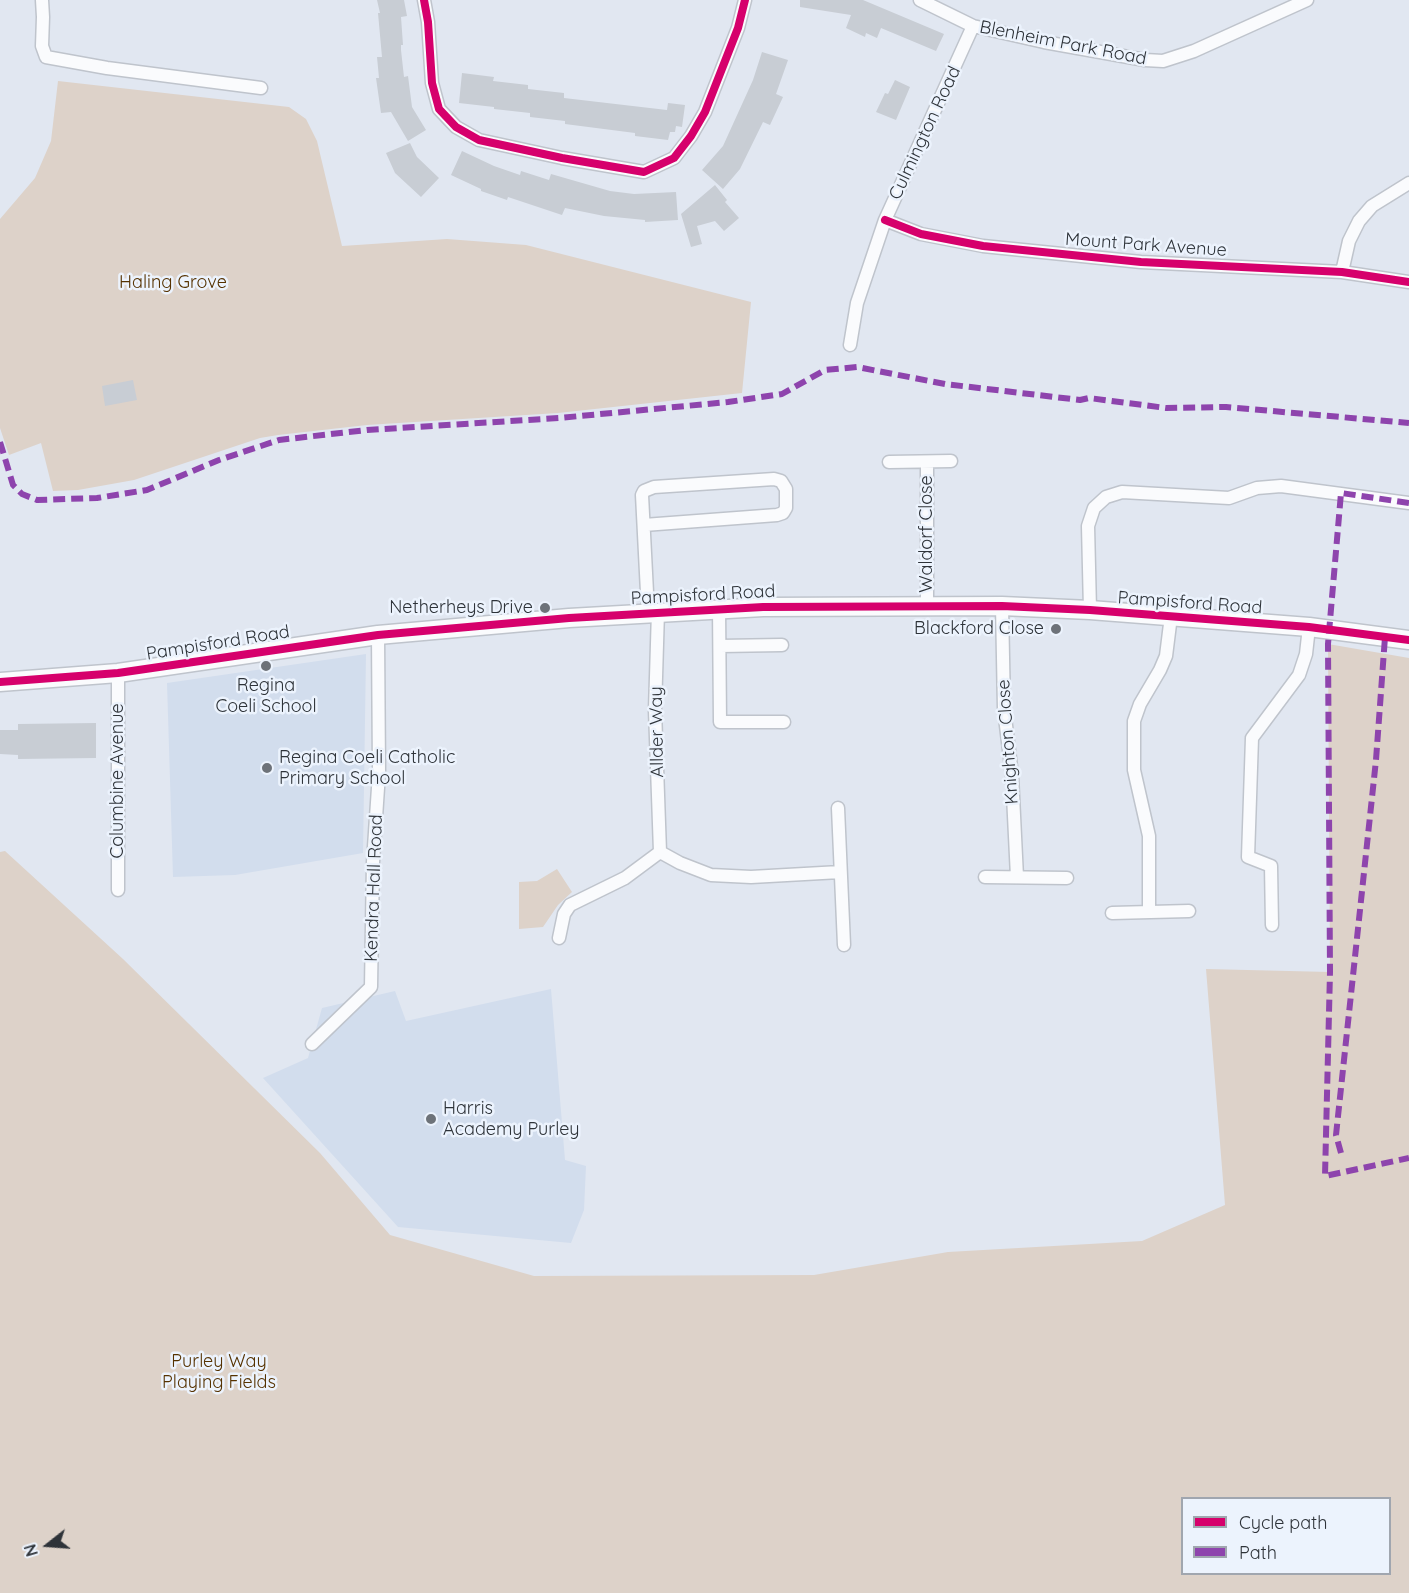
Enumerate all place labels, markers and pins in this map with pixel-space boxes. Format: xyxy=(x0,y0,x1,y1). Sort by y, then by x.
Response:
place label: Netherheys Drive xyxy=(389,597,533,619)
marker: Netherheys Drive xyxy=(538,601,552,615)
place label: Blackford Close xyxy=(914,618,1044,640)
marker: Blackford Close xyxy=(1049,622,1063,636)
marker: Regina Coeli School xyxy=(259,659,273,673)
place label: Regina Coeli School xyxy=(215,675,317,718)
place label: Regina Coeli Catholic Primary School xyxy=(279,747,455,789)
marker: Regina Coeli Catholic Primary School xyxy=(260,761,274,775)
place label: Harris Academy Purley xyxy=(443,1098,579,1140)
marker: Harris Academy Purley xyxy=(424,1112,438,1126)

